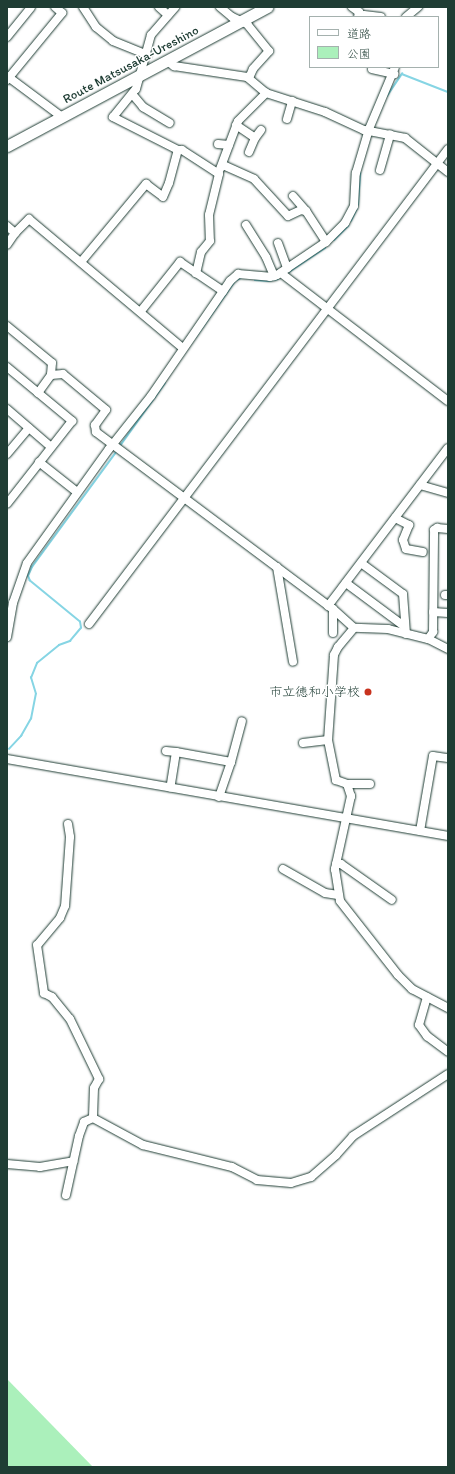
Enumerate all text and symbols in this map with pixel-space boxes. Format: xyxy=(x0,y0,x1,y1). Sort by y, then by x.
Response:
legend xyxy=(309,16,439,68)
street label: Route Matsusaka-Ureshino xyxy=(61,23,201,107)
text: 道路 xyxy=(347,27,371,41)
text: 公園 xyxy=(347,47,371,61)
place label: 市立徳和小学校 xyxy=(269,684,360,700)
marker: 市立徳和小学校 xyxy=(363,687,373,697)

